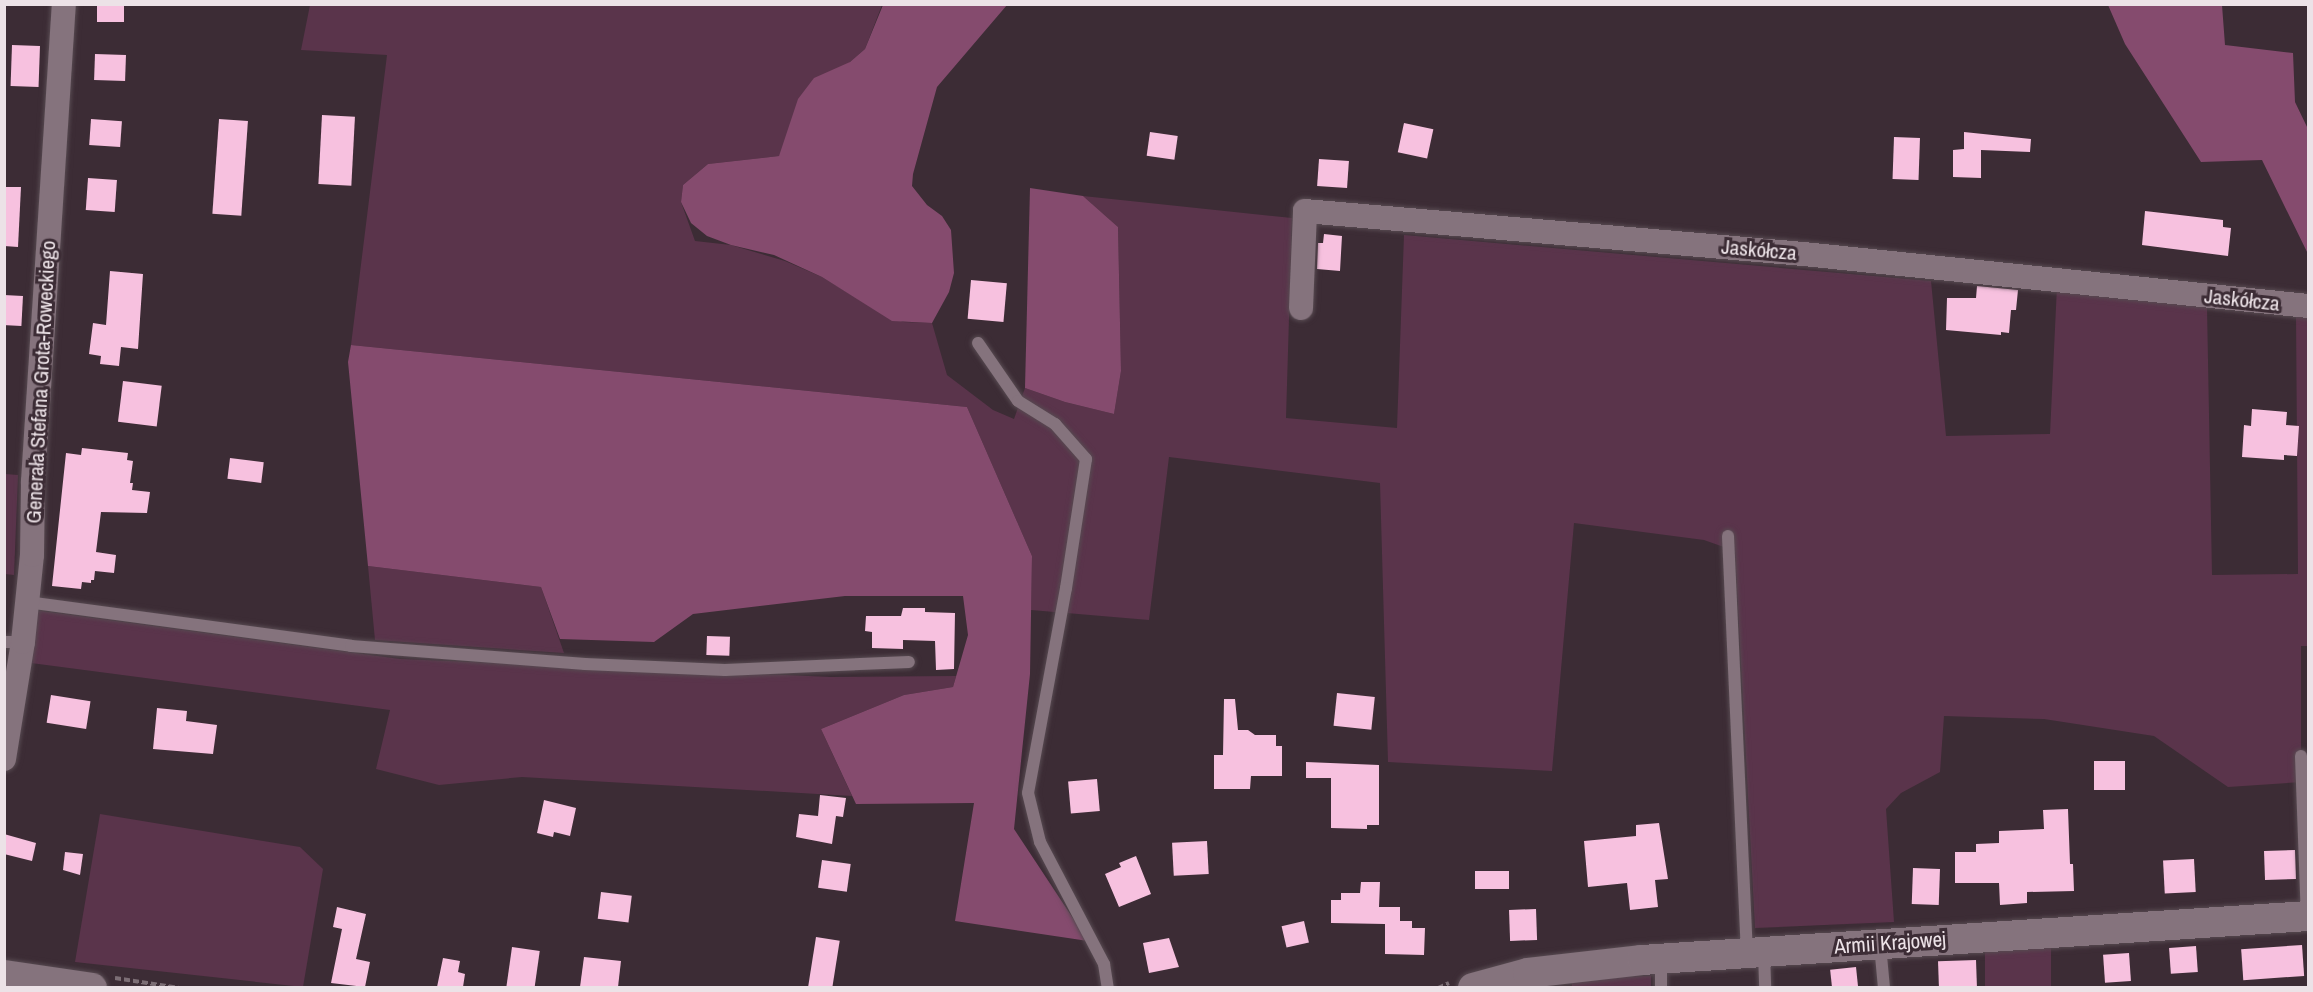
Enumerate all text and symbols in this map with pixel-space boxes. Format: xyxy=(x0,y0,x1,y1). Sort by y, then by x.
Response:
street label: Jaskółcza xyxy=(1720,234,1798,266)
street label: Generała Stefana Grota-Roweckiego xyxy=(21,240,61,524)
street label: Jaskółcza xyxy=(2203,284,2281,316)
street label: Armii Krajowej xyxy=(1833,927,1947,959)

